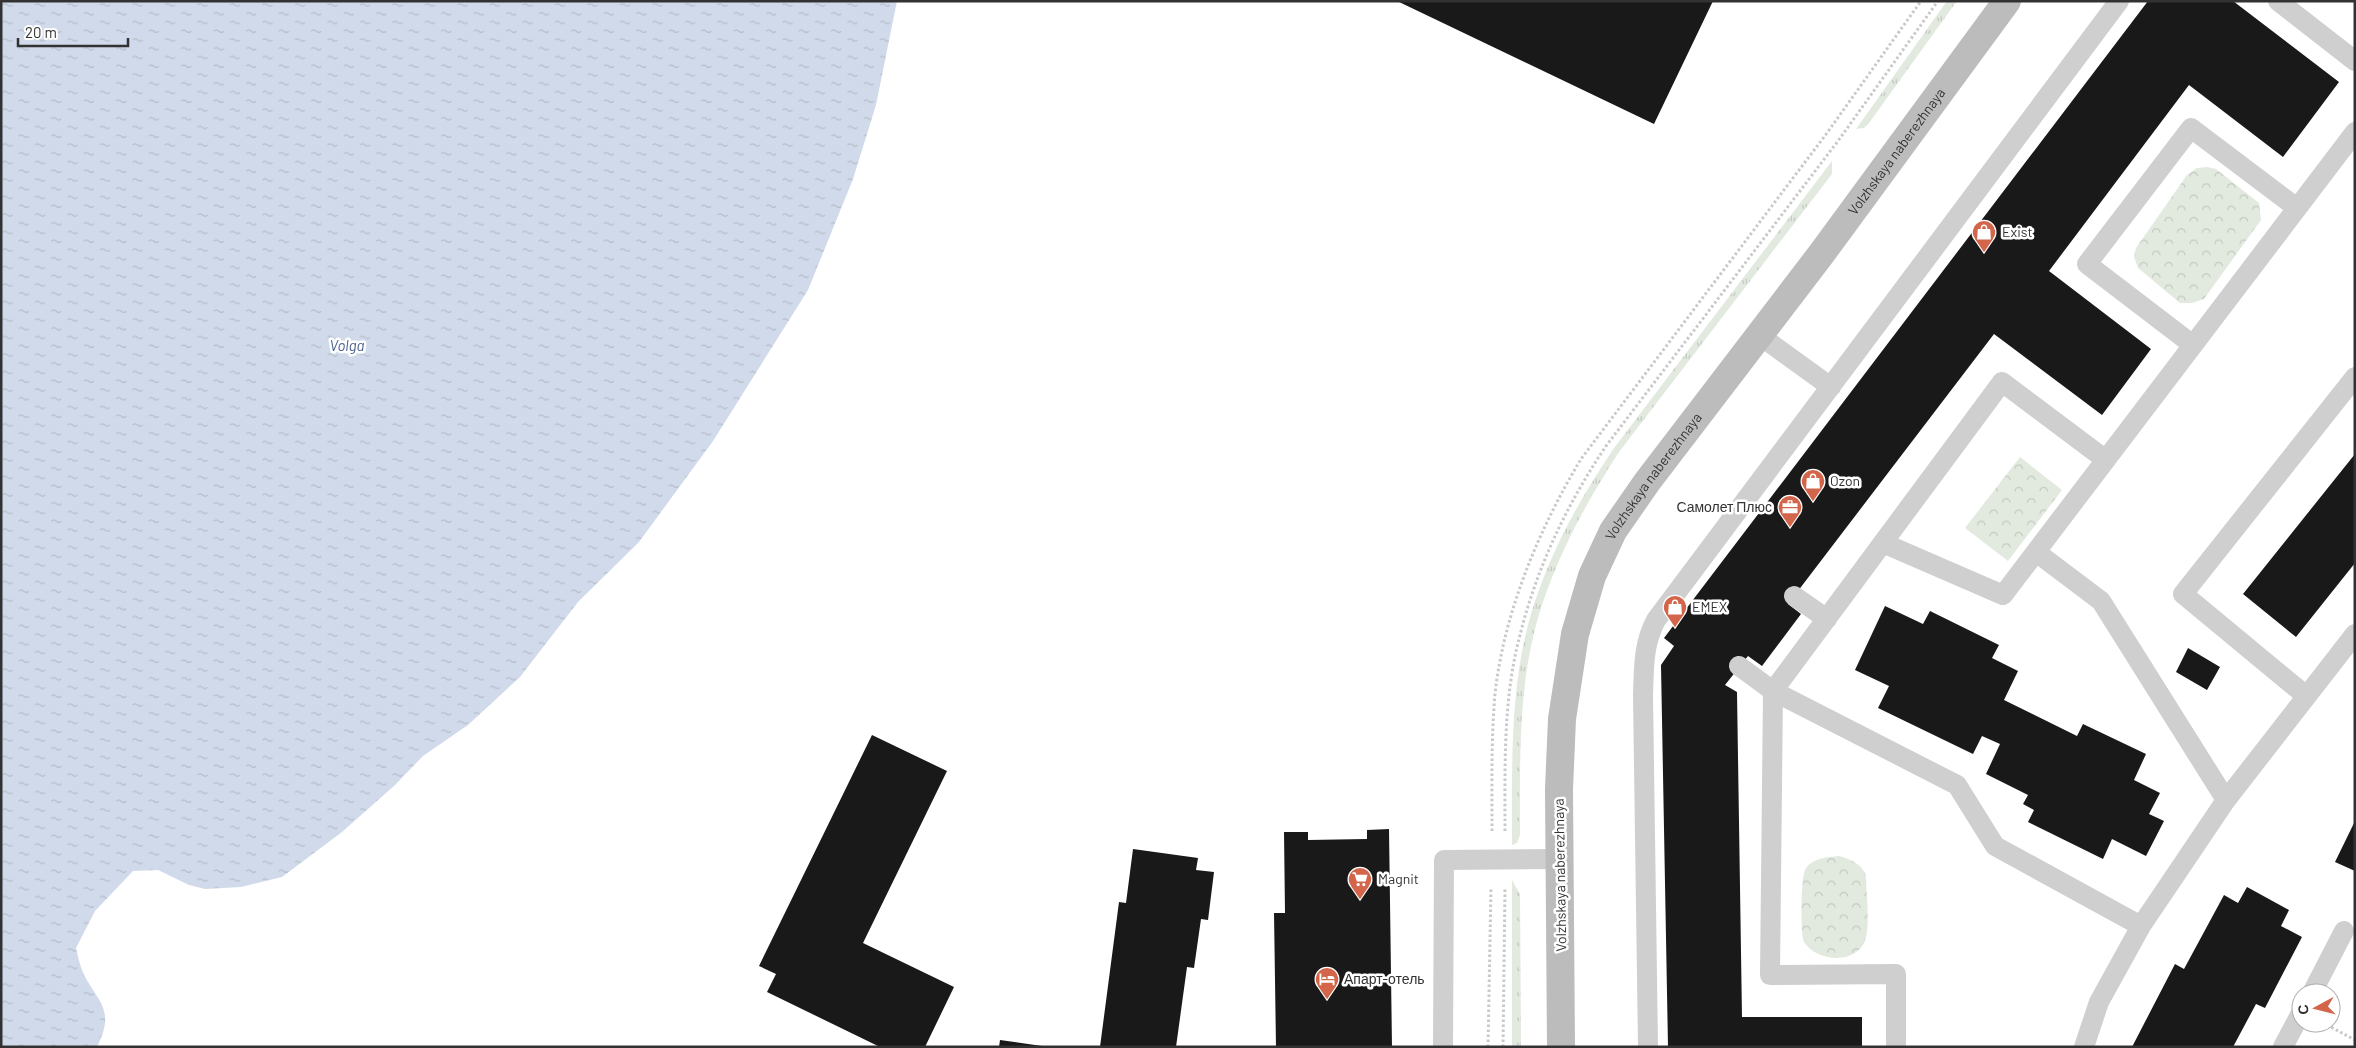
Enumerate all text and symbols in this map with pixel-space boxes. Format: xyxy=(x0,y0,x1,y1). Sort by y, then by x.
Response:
scale bar xyxy=(18,15,128,47)
text: 20 m xyxy=(25,23,57,41)
street label: Volzhskaya naberezhnaya xyxy=(1844,84,1948,218)
shop icon: Exist xyxy=(1971,219,1997,253)
place label: Exist xyxy=(2002,223,2033,240)
water label: Volga xyxy=(330,336,364,354)
street label: Volzhskaya naberezhnaya xyxy=(1601,409,1705,542)
shop icon: Ozon xyxy=(1800,468,1826,502)
place label: Ozon xyxy=(1830,472,1860,489)
office icon: Самолет Плюс xyxy=(1777,494,1803,528)
place label: Самолет Плюс xyxy=(1676,498,1772,515)
shop icon: EMEX xyxy=(1662,594,1688,628)
place label: EMEX xyxy=(1692,598,1727,615)
street label: Volzhskaya naberezhnaya xyxy=(1550,798,1569,952)
supermarket icon: Magnit xyxy=(1347,866,1373,900)
place label: Magnit xyxy=(1378,870,1419,887)
hotel icon: Апарт-отель xyxy=(1314,966,1340,1000)
place label: Апарт-отель xyxy=(1344,970,1425,987)
north arrow xyxy=(2291,983,2341,1033)
text: С xyxy=(2294,1004,2312,1016)

